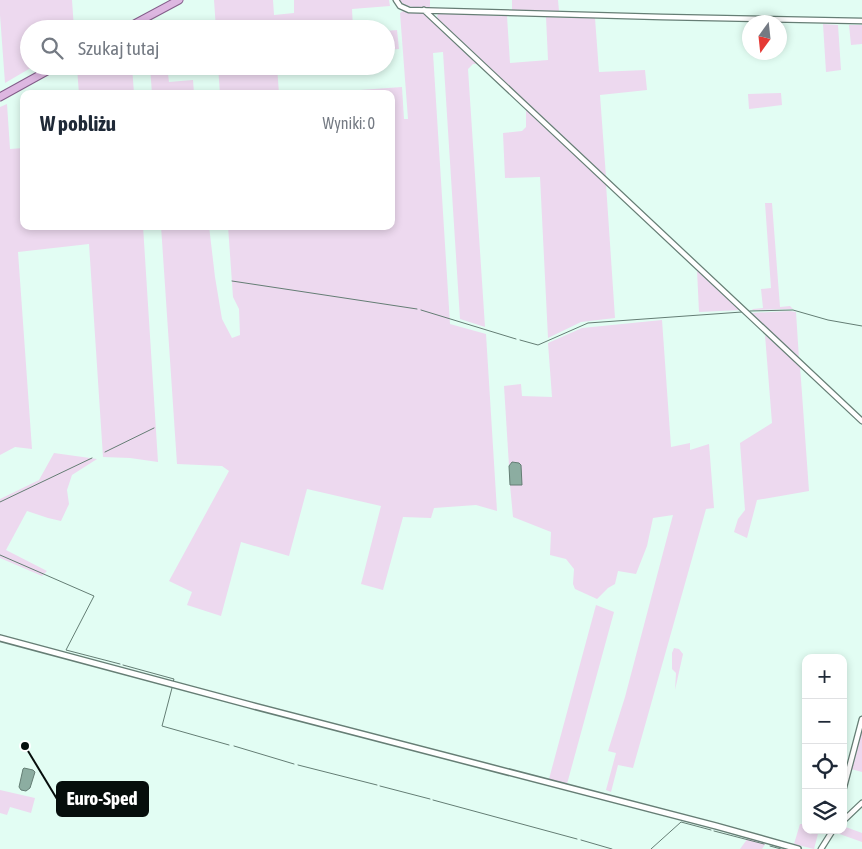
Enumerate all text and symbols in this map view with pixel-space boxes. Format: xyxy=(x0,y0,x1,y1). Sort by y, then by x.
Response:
north arrow xyxy=(742,15,787,60)
search box xyxy=(20,20,395,75)
icon: search xyxy=(38,34,66,62)
text: Szukaj tutaj xyxy=(78,37,160,59)
text: W pobliżu xyxy=(40,111,116,135)
text: Wyniki: 0 xyxy=(323,114,375,132)
map controls xyxy=(802,654,847,834)
button: + xyxy=(802,654,847,699)
button: − xyxy=(802,699,847,744)
button: locate xyxy=(802,744,847,789)
callout: Euro-Sped xyxy=(57,782,148,816)
text: Euro-Sped xyxy=(66,787,138,809)
button: layers xyxy=(802,789,847,834)

